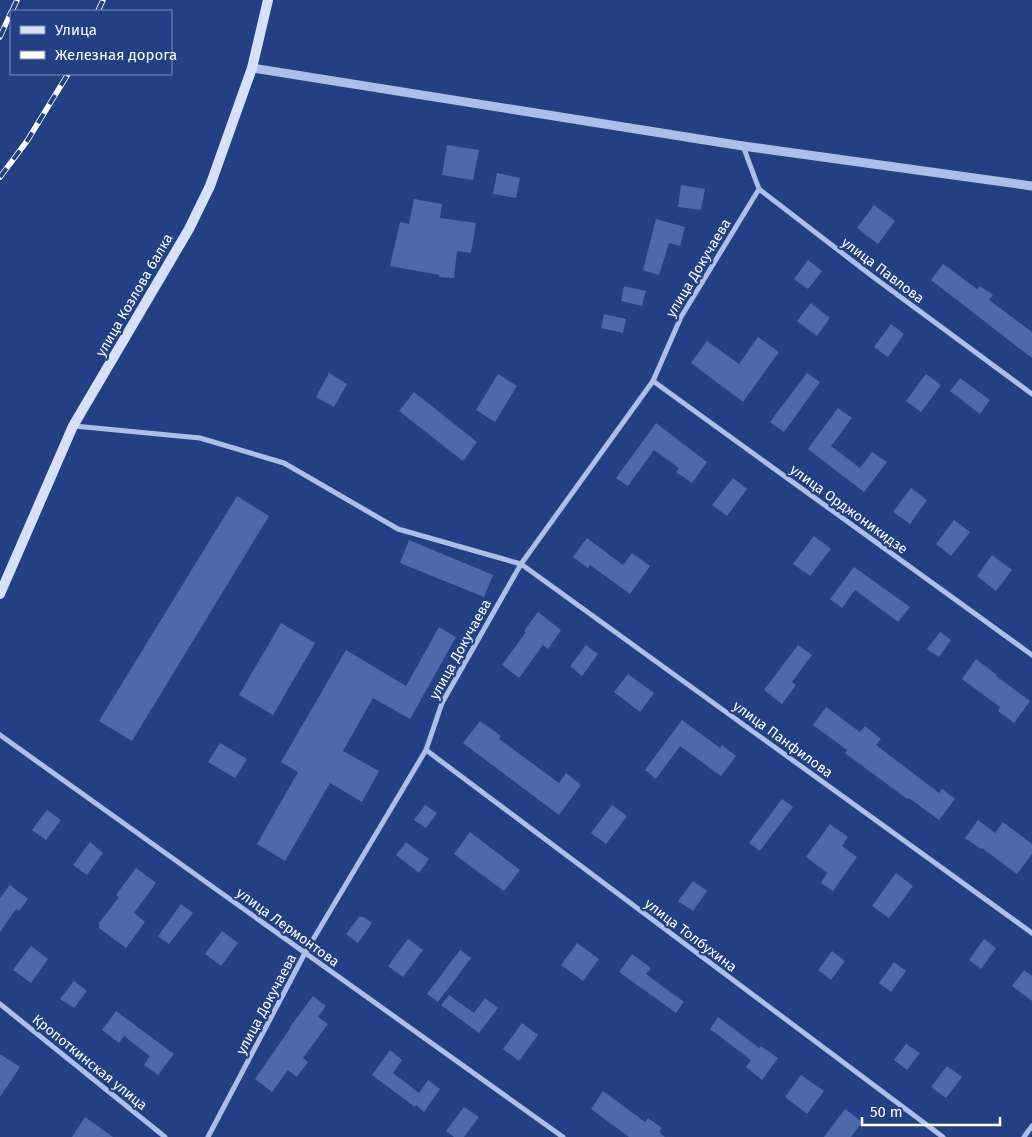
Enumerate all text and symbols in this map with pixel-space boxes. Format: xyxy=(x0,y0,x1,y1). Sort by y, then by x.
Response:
legend xyxy=(10,10,172,75)
text: Улица xyxy=(55,21,97,39)
text: Железная дорога xyxy=(55,46,177,64)
street label: улица Докучаева xyxy=(662,216,735,321)
street label: улица Козлова балка xyxy=(92,231,177,360)
street label: улица Павлова xyxy=(838,234,927,307)
street label: улица Орджоникидзе xyxy=(787,461,911,558)
street label: улица Докучаева xyxy=(426,596,495,702)
street label: улица Панфилова xyxy=(729,697,836,781)
street label: улица Лермонтова xyxy=(233,884,343,971)
street label: улица Толбухина xyxy=(641,895,740,976)
street label: улица Докучаева xyxy=(233,951,300,1058)
street label: Кропоткинская улица xyxy=(29,1011,151,1114)
scale bar xyxy=(862,1094,1000,1126)
text: 50 m xyxy=(870,1103,903,1121)

